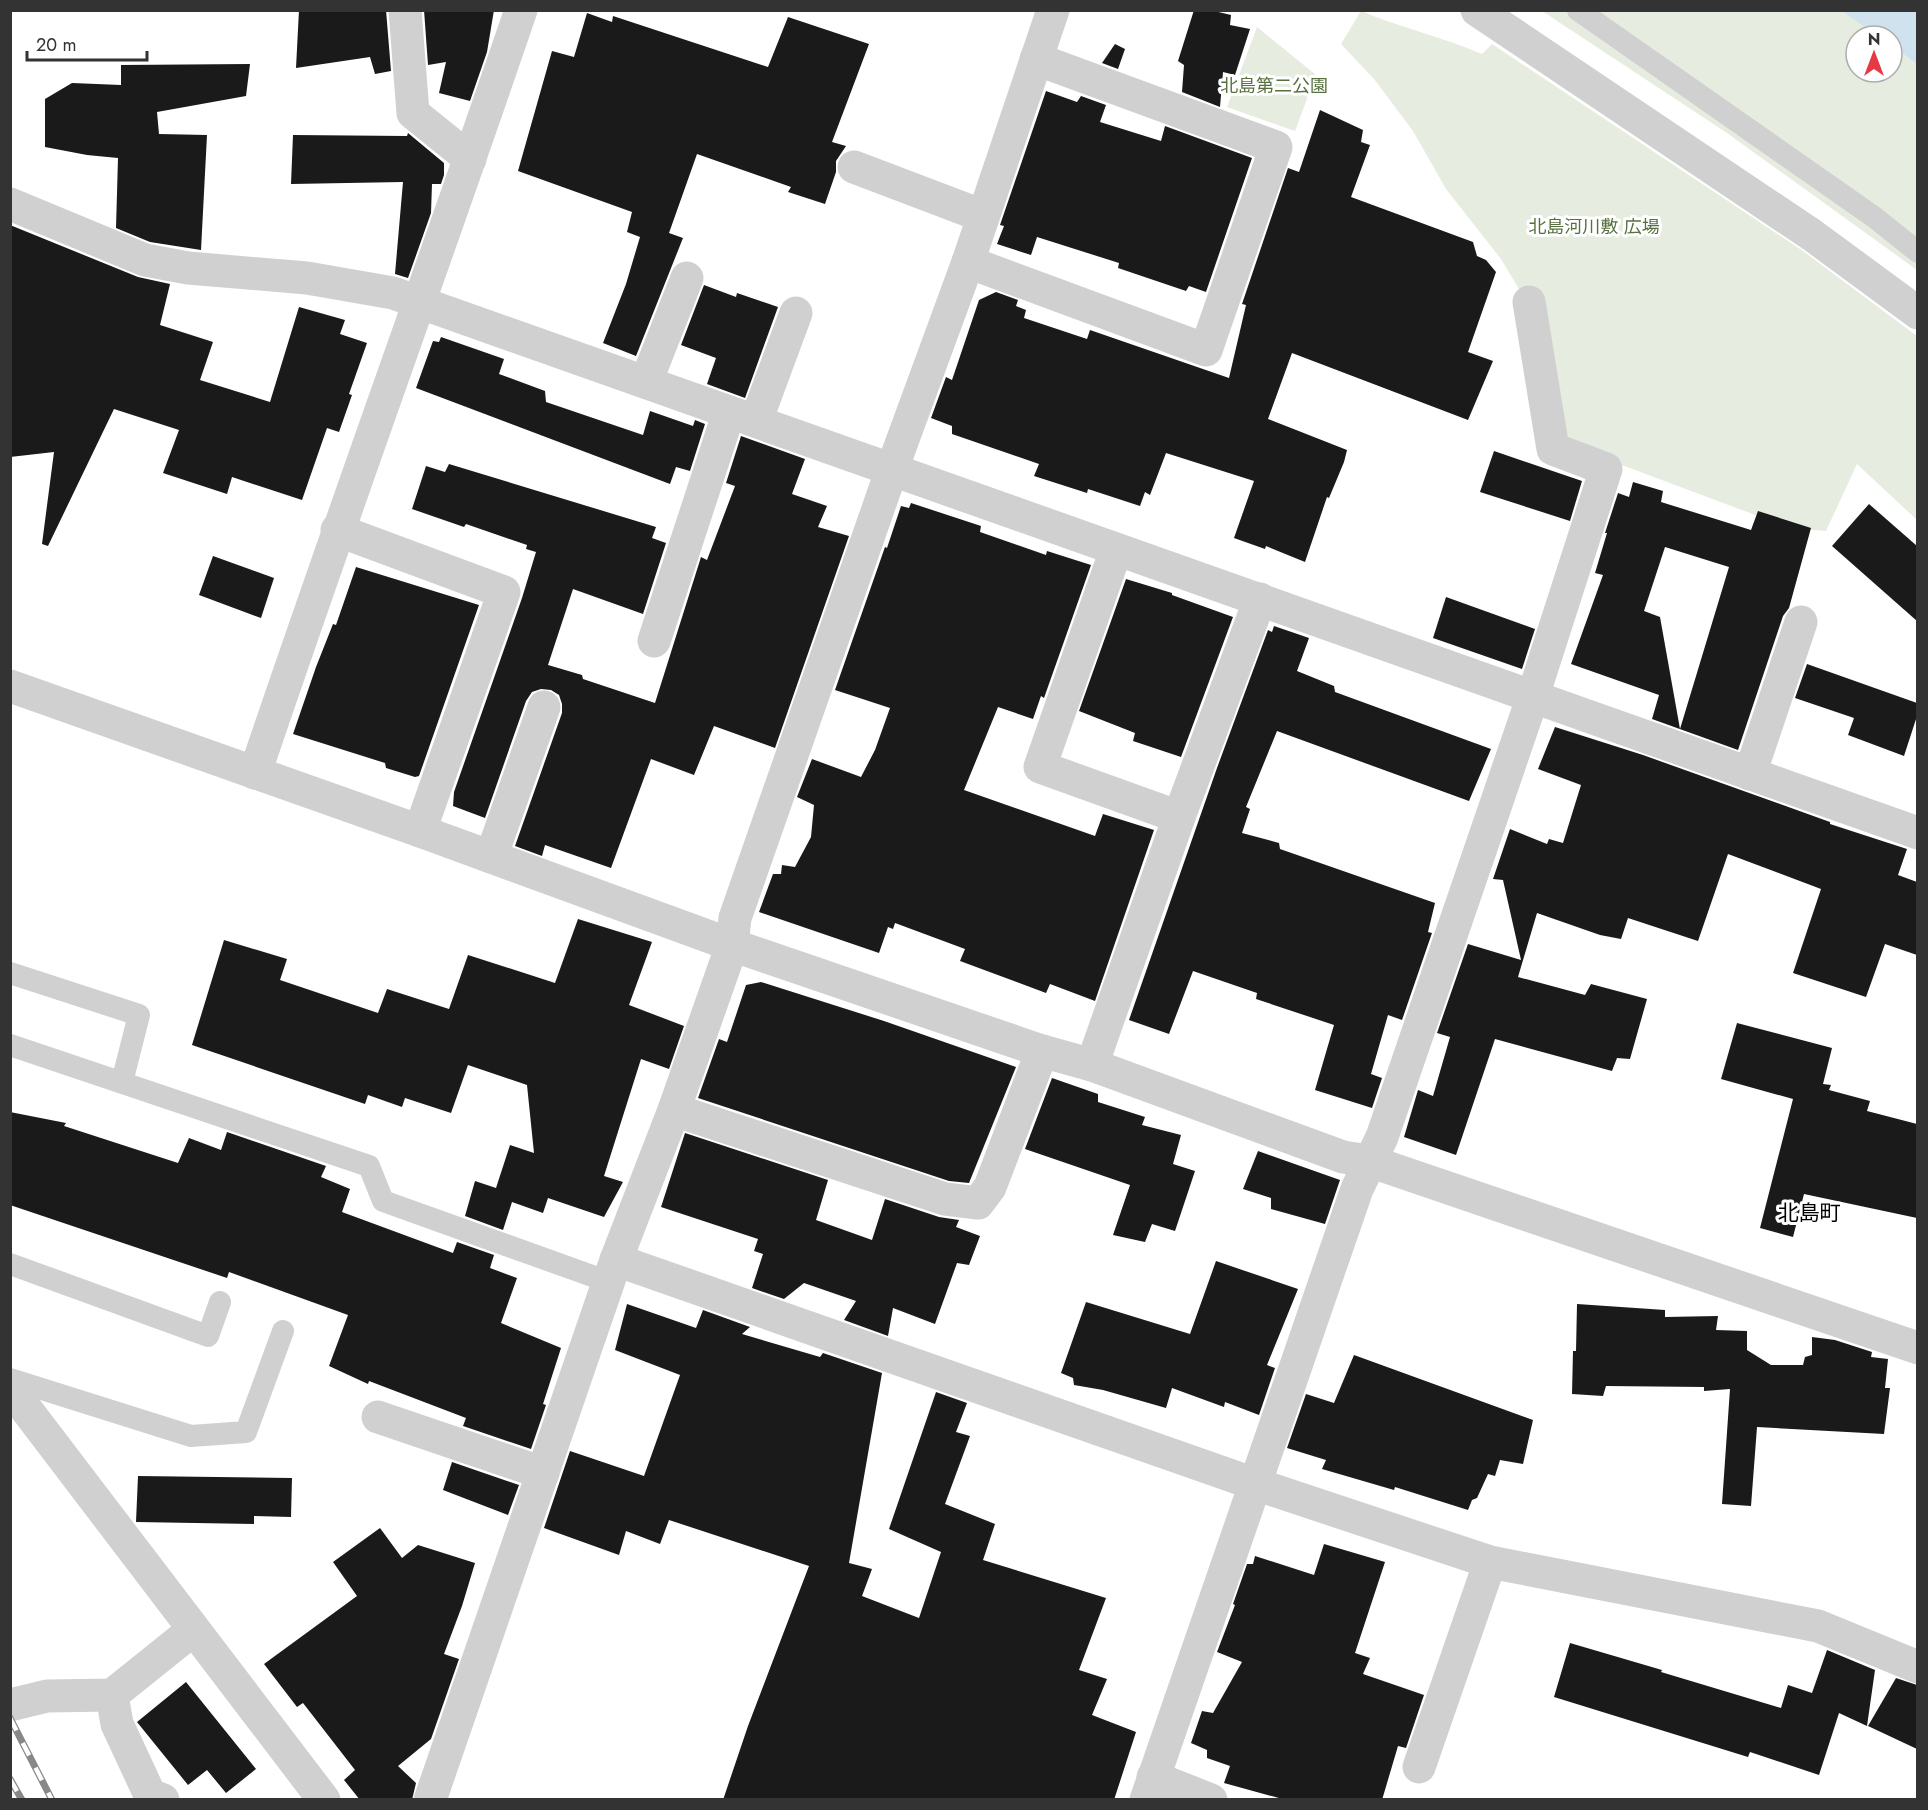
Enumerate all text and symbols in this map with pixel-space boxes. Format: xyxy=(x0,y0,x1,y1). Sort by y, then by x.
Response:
scale bar xyxy=(27,24,147,62)
north arrow xyxy=(1844,24,1904,84)
text: N xyxy=(1868,28,1880,51)
text: 20 m xyxy=(36,32,76,58)
park label: 北島第二公園 xyxy=(1220,73,1328,99)
park label: 北島河川敷 広場 xyxy=(1528,214,1660,240)
district label: 北島町 xyxy=(1778,1198,1841,1228)

